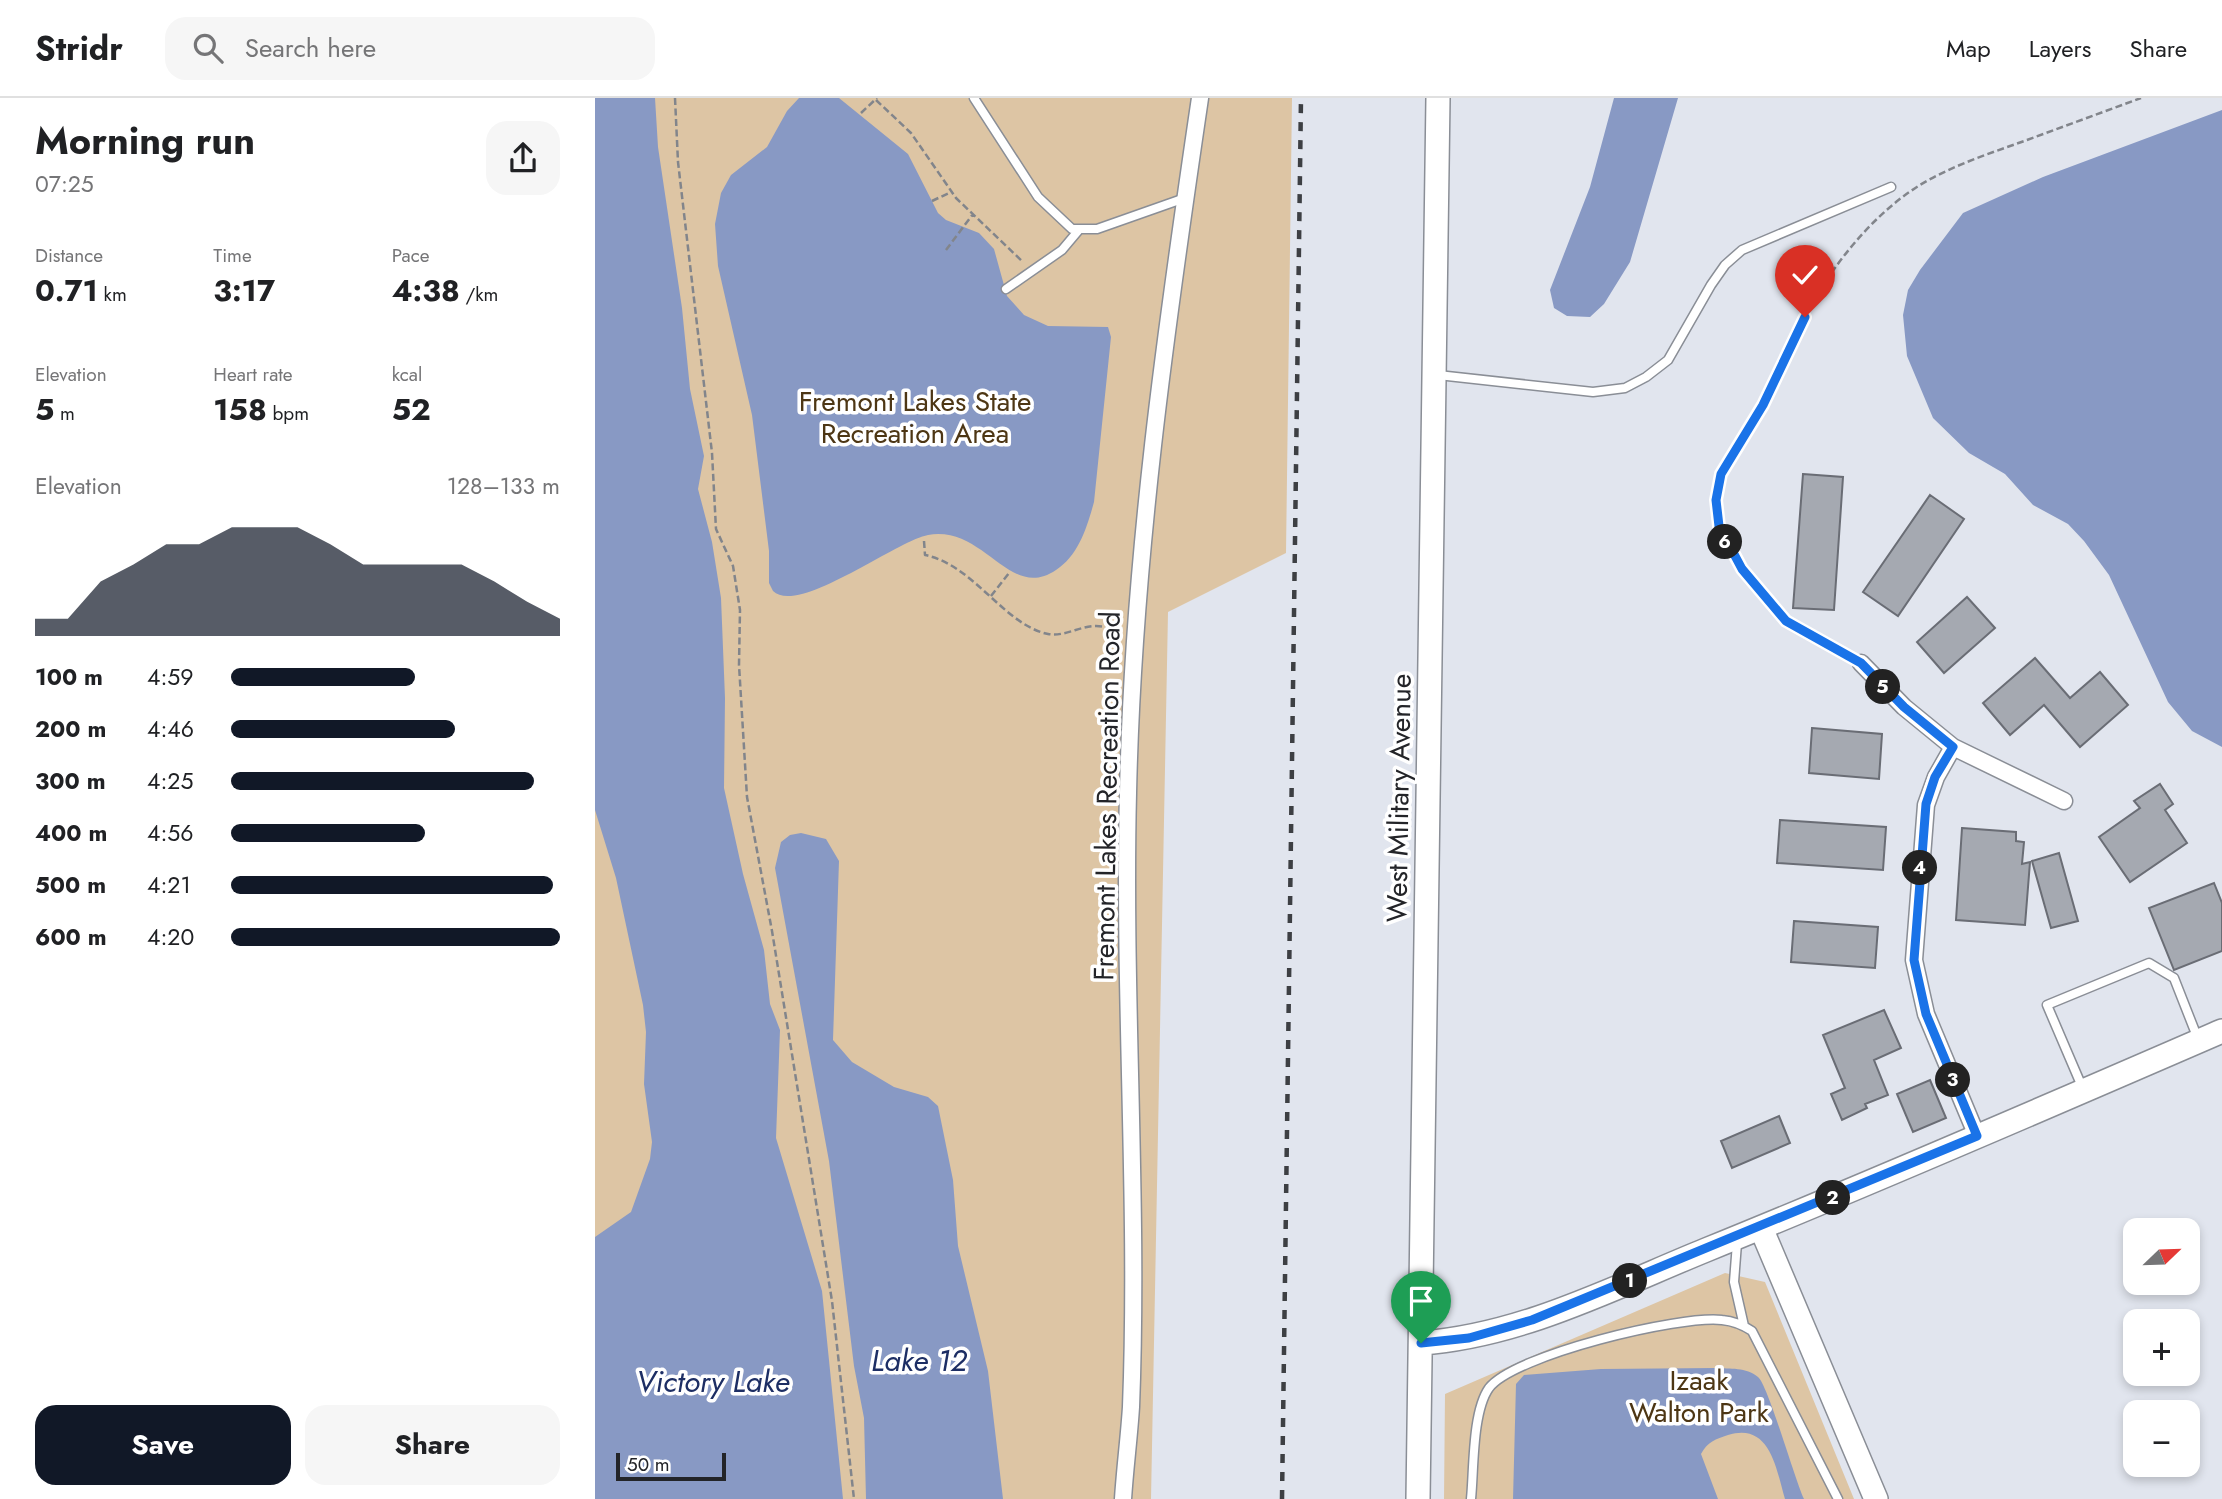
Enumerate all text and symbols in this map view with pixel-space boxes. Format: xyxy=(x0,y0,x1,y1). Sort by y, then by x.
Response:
search box xyxy=(165,17,655,80)
text: Stridr xyxy=(35,25,123,72)
icon: search xyxy=(189,29,227,67)
text: Search here xyxy=(245,29,376,67)
text: Map xyxy=(1946,31,1991,66)
text: Layers xyxy=(2029,31,2091,66)
text: Share xyxy=(2129,31,2187,66)
text: Morning run xyxy=(35,113,255,168)
button: share xyxy=(486,121,560,195)
text: 07:25 xyxy=(35,167,94,201)
text: Distance xyxy=(35,242,103,269)
text: Time xyxy=(213,242,252,269)
text: Pace xyxy=(392,242,430,269)
pin xyxy=(1775,245,1835,317)
icon: check xyxy=(1786,256,1824,294)
text: 0.71 xyxy=(35,269,98,312)
text: 3:17 xyxy=(213,269,275,312)
text: 4:38 xyxy=(392,269,460,312)
text: km xyxy=(98,281,127,308)
text: /km xyxy=(460,281,498,308)
text: Elevation xyxy=(35,361,107,388)
text: Heart rate xyxy=(213,361,293,388)
text: kcal xyxy=(392,361,422,388)
park label: Fremont Lakes State Recreation Area xyxy=(799,381,1031,454)
text: 5 xyxy=(35,388,54,431)
text: 158 xyxy=(213,388,267,431)
text: 52 xyxy=(392,388,431,431)
text: m xyxy=(54,400,75,427)
text: bpm xyxy=(267,400,309,427)
text: Elevation xyxy=(35,469,122,503)
text: 128–133 m xyxy=(447,469,560,503)
pin: 6 xyxy=(1707,524,1743,560)
text: 6 xyxy=(1718,528,1731,555)
street label: Fremont Lakes Recreation Road xyxy=(1083,611,1131,981)
text: 100 m xyxy=(35,660,103,694)
text: 4:59 xyxy=(147,660,194,694)
pin: 5 xyxy=(1865,670,1901,704)
street label: West Military Avenue xyxy=(1376,673,1422,923)
text: 5 xyxy=(1876,673,1889,700)
text: 200 m xyxy=(35,712,106,746)
text: 4:46 xyxy=(147,712,194,746)
text: 300 m xyxy=(35,764,106,798)
text: 4:25 xyxy=(147,764,193,798)
text: 400 m xyxy=(35,816,107,850)
text: 4:56 xyxy=(147,816,194,850)
pin: 4 xyxy=(1903,850,1937,886)
text: 4 xyxy=(1913,854,1926,881)
text: 500 m xyxy=(35,868,106,902)
text: 4:21 xyxy=(147,868,191,902)
text: 600 m xyxy=(35,920,107,954)
text: 4:20 xyxy=(147,920,194,954)
pin: 3 xyxy=(1935,1062,1971,1098)
text: 3 xyxy=(1947,1066,1958,1093)
pin: 2 xyxy=(1815,1180,1851,1216)
text: 2 xyxy=(1826,1184,1839,1211)
north arrow xyxy=(2123,1218,2200,1295)
map controls xyxy=(2123,1218,2200,1477)
pin: 1 xyxy=(1613,1264,1647,1298)
text: 1 xyxy=(1625,1267,1634,1294)
pin xyxy=(1391,1271,1451,1343)
icon: arrive xyxy=(1402,1282,1440,1320)
button: + xyxy=(2123,1309,2200,1386)
water label: Lake 12 xyxy=(871,1339,967,1382)
water label: Victory Lake xyxy=(636,1360,790,1403)
park label: Izaak Walton Park xyxy=(1629,1360,1770,1433)
button: − xyxy=(2123,1400,2200,1477)
button: Save xyxy=(35,1405,291,1485)
button: Share xyxy=(305,1405,560,1485)
scale bar xyxy=(616,1450,726,1482)
text: 50 m xyxy=(627,1451,670,1478)

